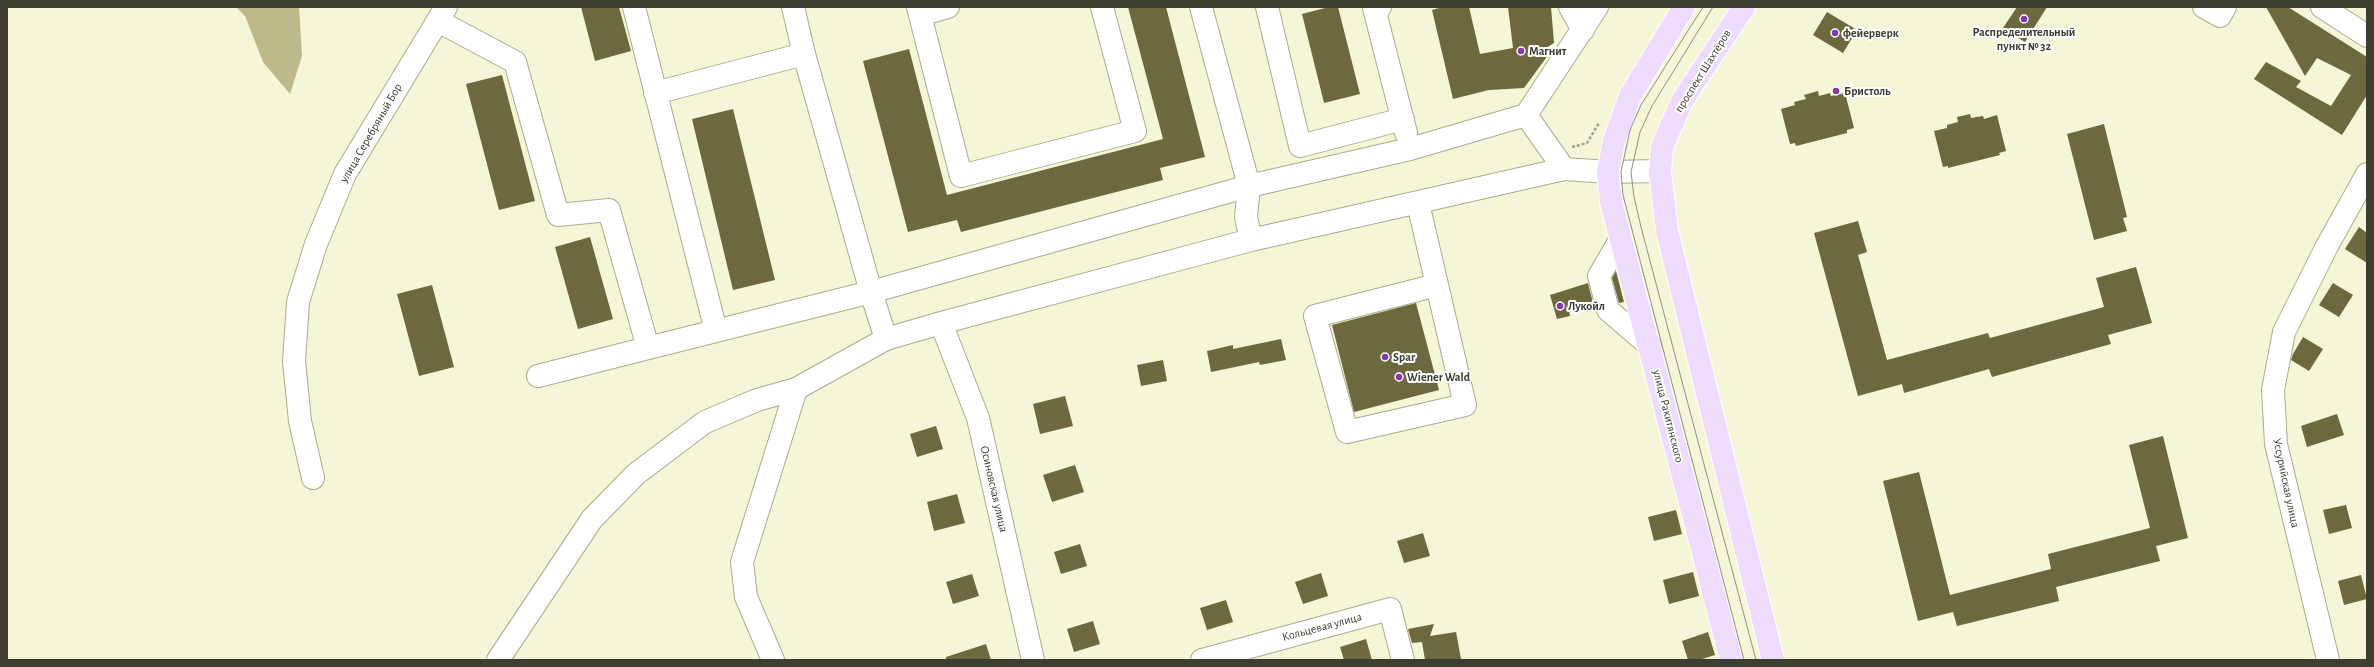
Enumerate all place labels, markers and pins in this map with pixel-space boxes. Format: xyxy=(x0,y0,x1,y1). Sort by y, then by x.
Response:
marker: Распределительный пункт № 32 xyxy=(2019,14,2029,24)
place label: Распределительный пункт № 32 xyxy=(1973,25,2075,53)
place label: фейерверк xyxy=(1843,26,1899,40)
marker: фейерверк xyxy=(1830,28,1840,38)
place label: Магнит xyxy=(1529,44,1566,58)
marker: Магнит xyxy=(1516,46,1526,56)
place label: Бристоль xyxy=(1844,84,1891,98)
marker: Бристоль xyxy=(1831,86,1841,96)
place label: Лукойл xyxy=(1568,299,1605,313)
marker: Лукойл xyxy=(1555,301,1565,311)
place label: Spar xyxy=(1393,350,1415,364)
marker: Spar xyxy=(1380,352,1390,362)
place label: Wiener Wald xyxy=(1407,370,1470,384)
marker: Wiener Wald xyxy=(1394,372,1404,382)

